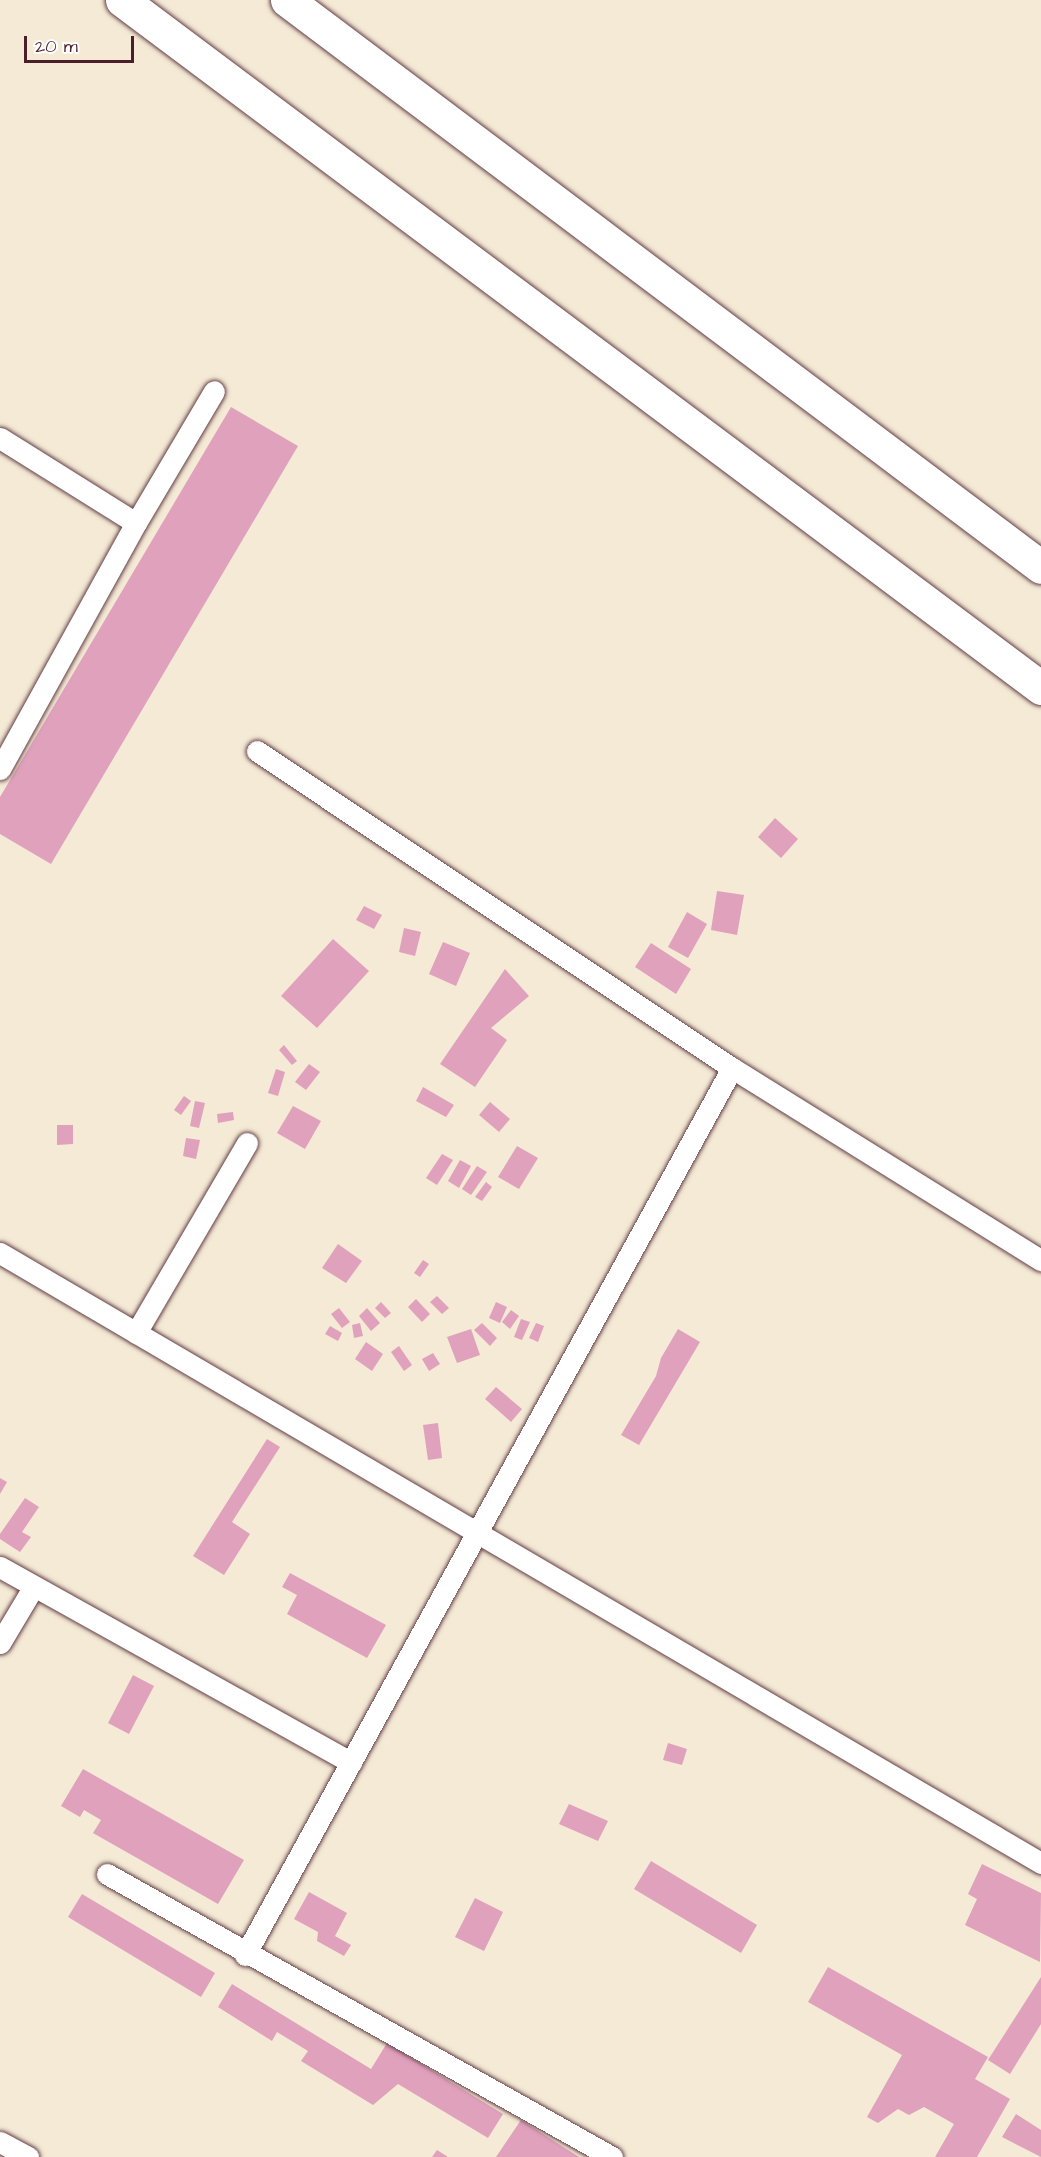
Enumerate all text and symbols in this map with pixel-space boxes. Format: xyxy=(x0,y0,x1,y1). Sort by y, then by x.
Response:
scale bar xyxy=(27,24,136,62)
text: 20 m xyxy=(35,34,78,59)

